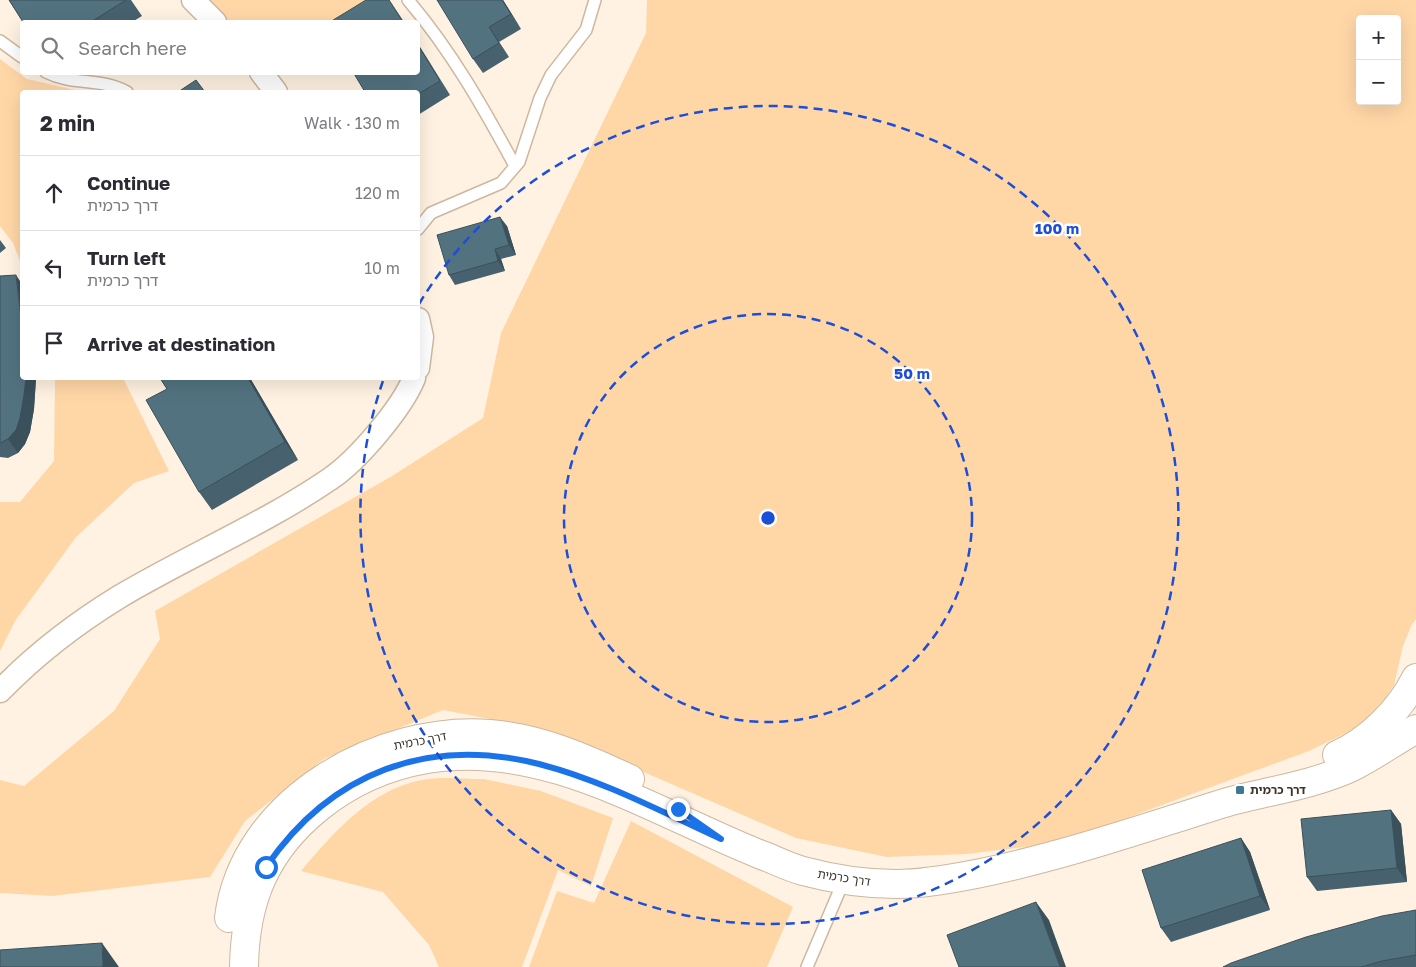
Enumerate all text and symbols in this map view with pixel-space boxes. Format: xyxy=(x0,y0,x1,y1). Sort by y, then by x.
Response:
map controls xyxy=(1356,15,1401,105)
button: + xyxy=(1356,15,1401,60)
search box xyxy=(20,20,420,75)
icon: search xyxy=(38,34,66,62)
text: Search here xyxy=(78,36,187,59)
button: − xyxy=(1356,60,1401,105)
text: 2 min xyxy=(40,110,95,136)
text: Walk · 130 m xyxy=(304,113,400,133)
text: Continue xyxy=(87,171,170,194)
icon: ahead xyxy=(40,179,68,207)
text: 120 m xyxy=(355,183,400,203)
text: דרך כרמית xyxy=(87,195,158,215)
text: 100 m xyxy=(1035,219,1079,237)
text: Turn left xyxy=(87,246,166,269)
icon: left xyxy=(40,254,68,282)
text: 10 m xyxy=(364,258,400,278)
text: דרך כרמית xyxy=(87,270,158,290)
icon: arrive xyxy=(40,329,68,357)
text: Arrive at destination xyxy=(87,332,275,355)
text: 50 m xyxy=(894,364,930,382)
centre of rings xyxy=(759,509,777,527)
street label: דרך כרמית xyxy=(392,728,448,753)
place label: דרך כרמית xyxy=(1250,782,1306,797)
marker: דרך כרמית xyxy=(1234,784,1246,796)
route end xyxy=(667,798,690,821)
route start xyxy=(255,856,278,879)
street label: דרך כרמית xyxy=(816,866,872,889)

